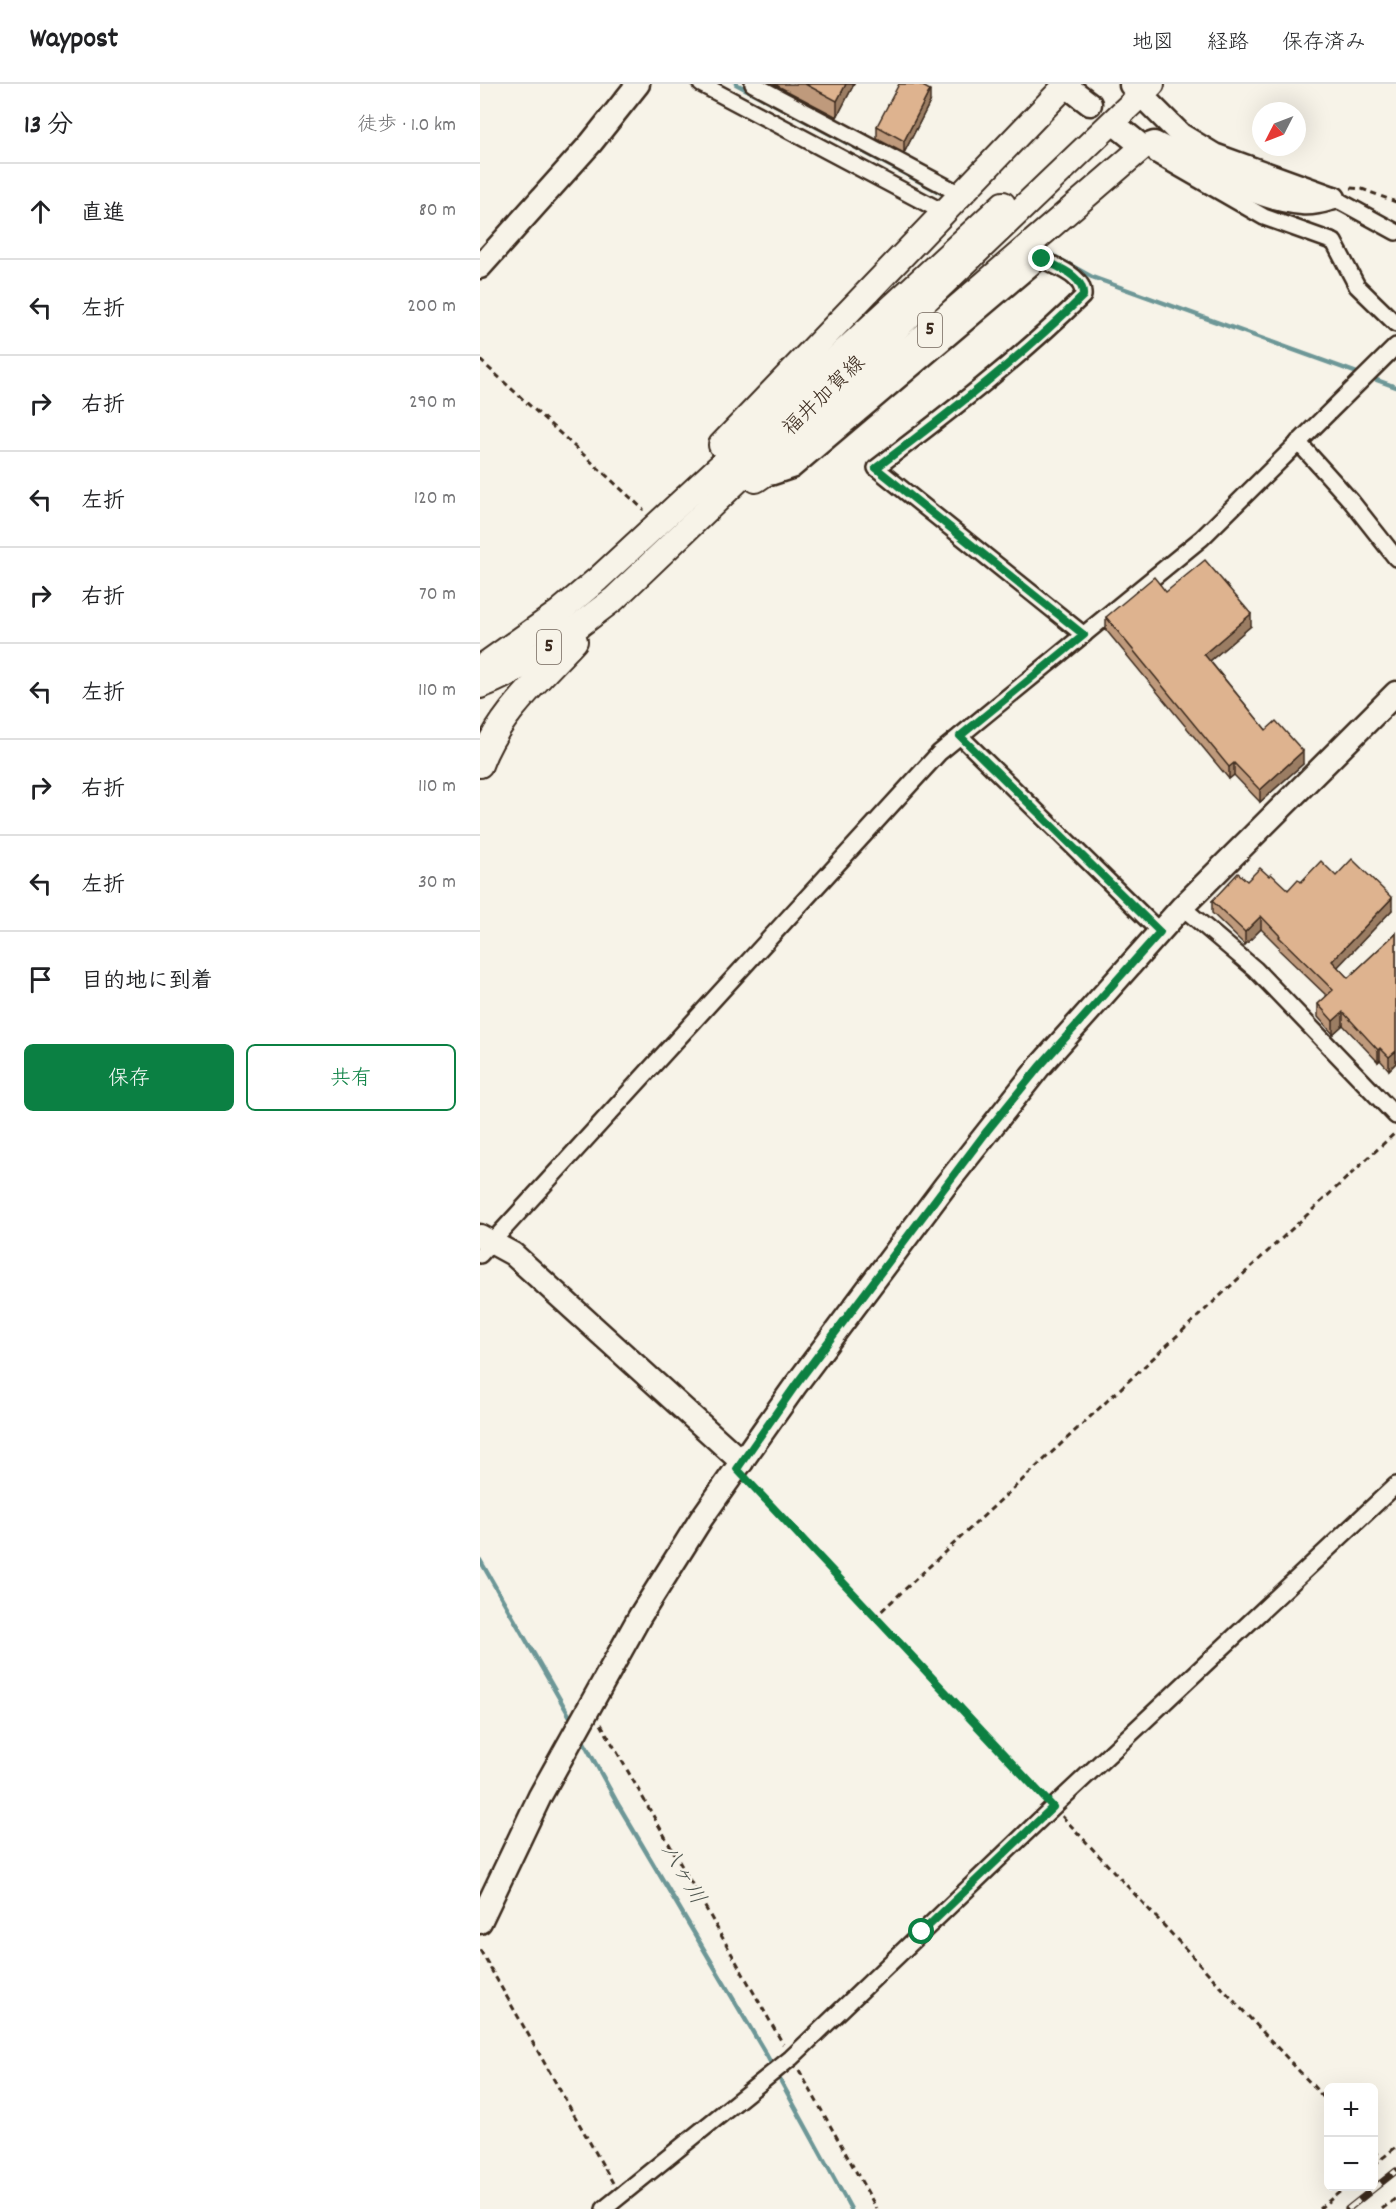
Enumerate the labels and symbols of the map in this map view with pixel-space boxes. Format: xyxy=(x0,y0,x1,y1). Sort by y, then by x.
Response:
north arrow xyxy=(1252,102,1306,156)
route end xyxy=(1028,245,1054,271)
road number: 5 xyxy=(918,313,942,347)
street label: 福井加賀線 xyxy=(777,350,873,444)
road number: 5 xyxy=(537,630,561,664)
water label: 八ヶ川 xyxy=(652,1839,712,1911)
route start xyxy=(908,1918,934,1944)

